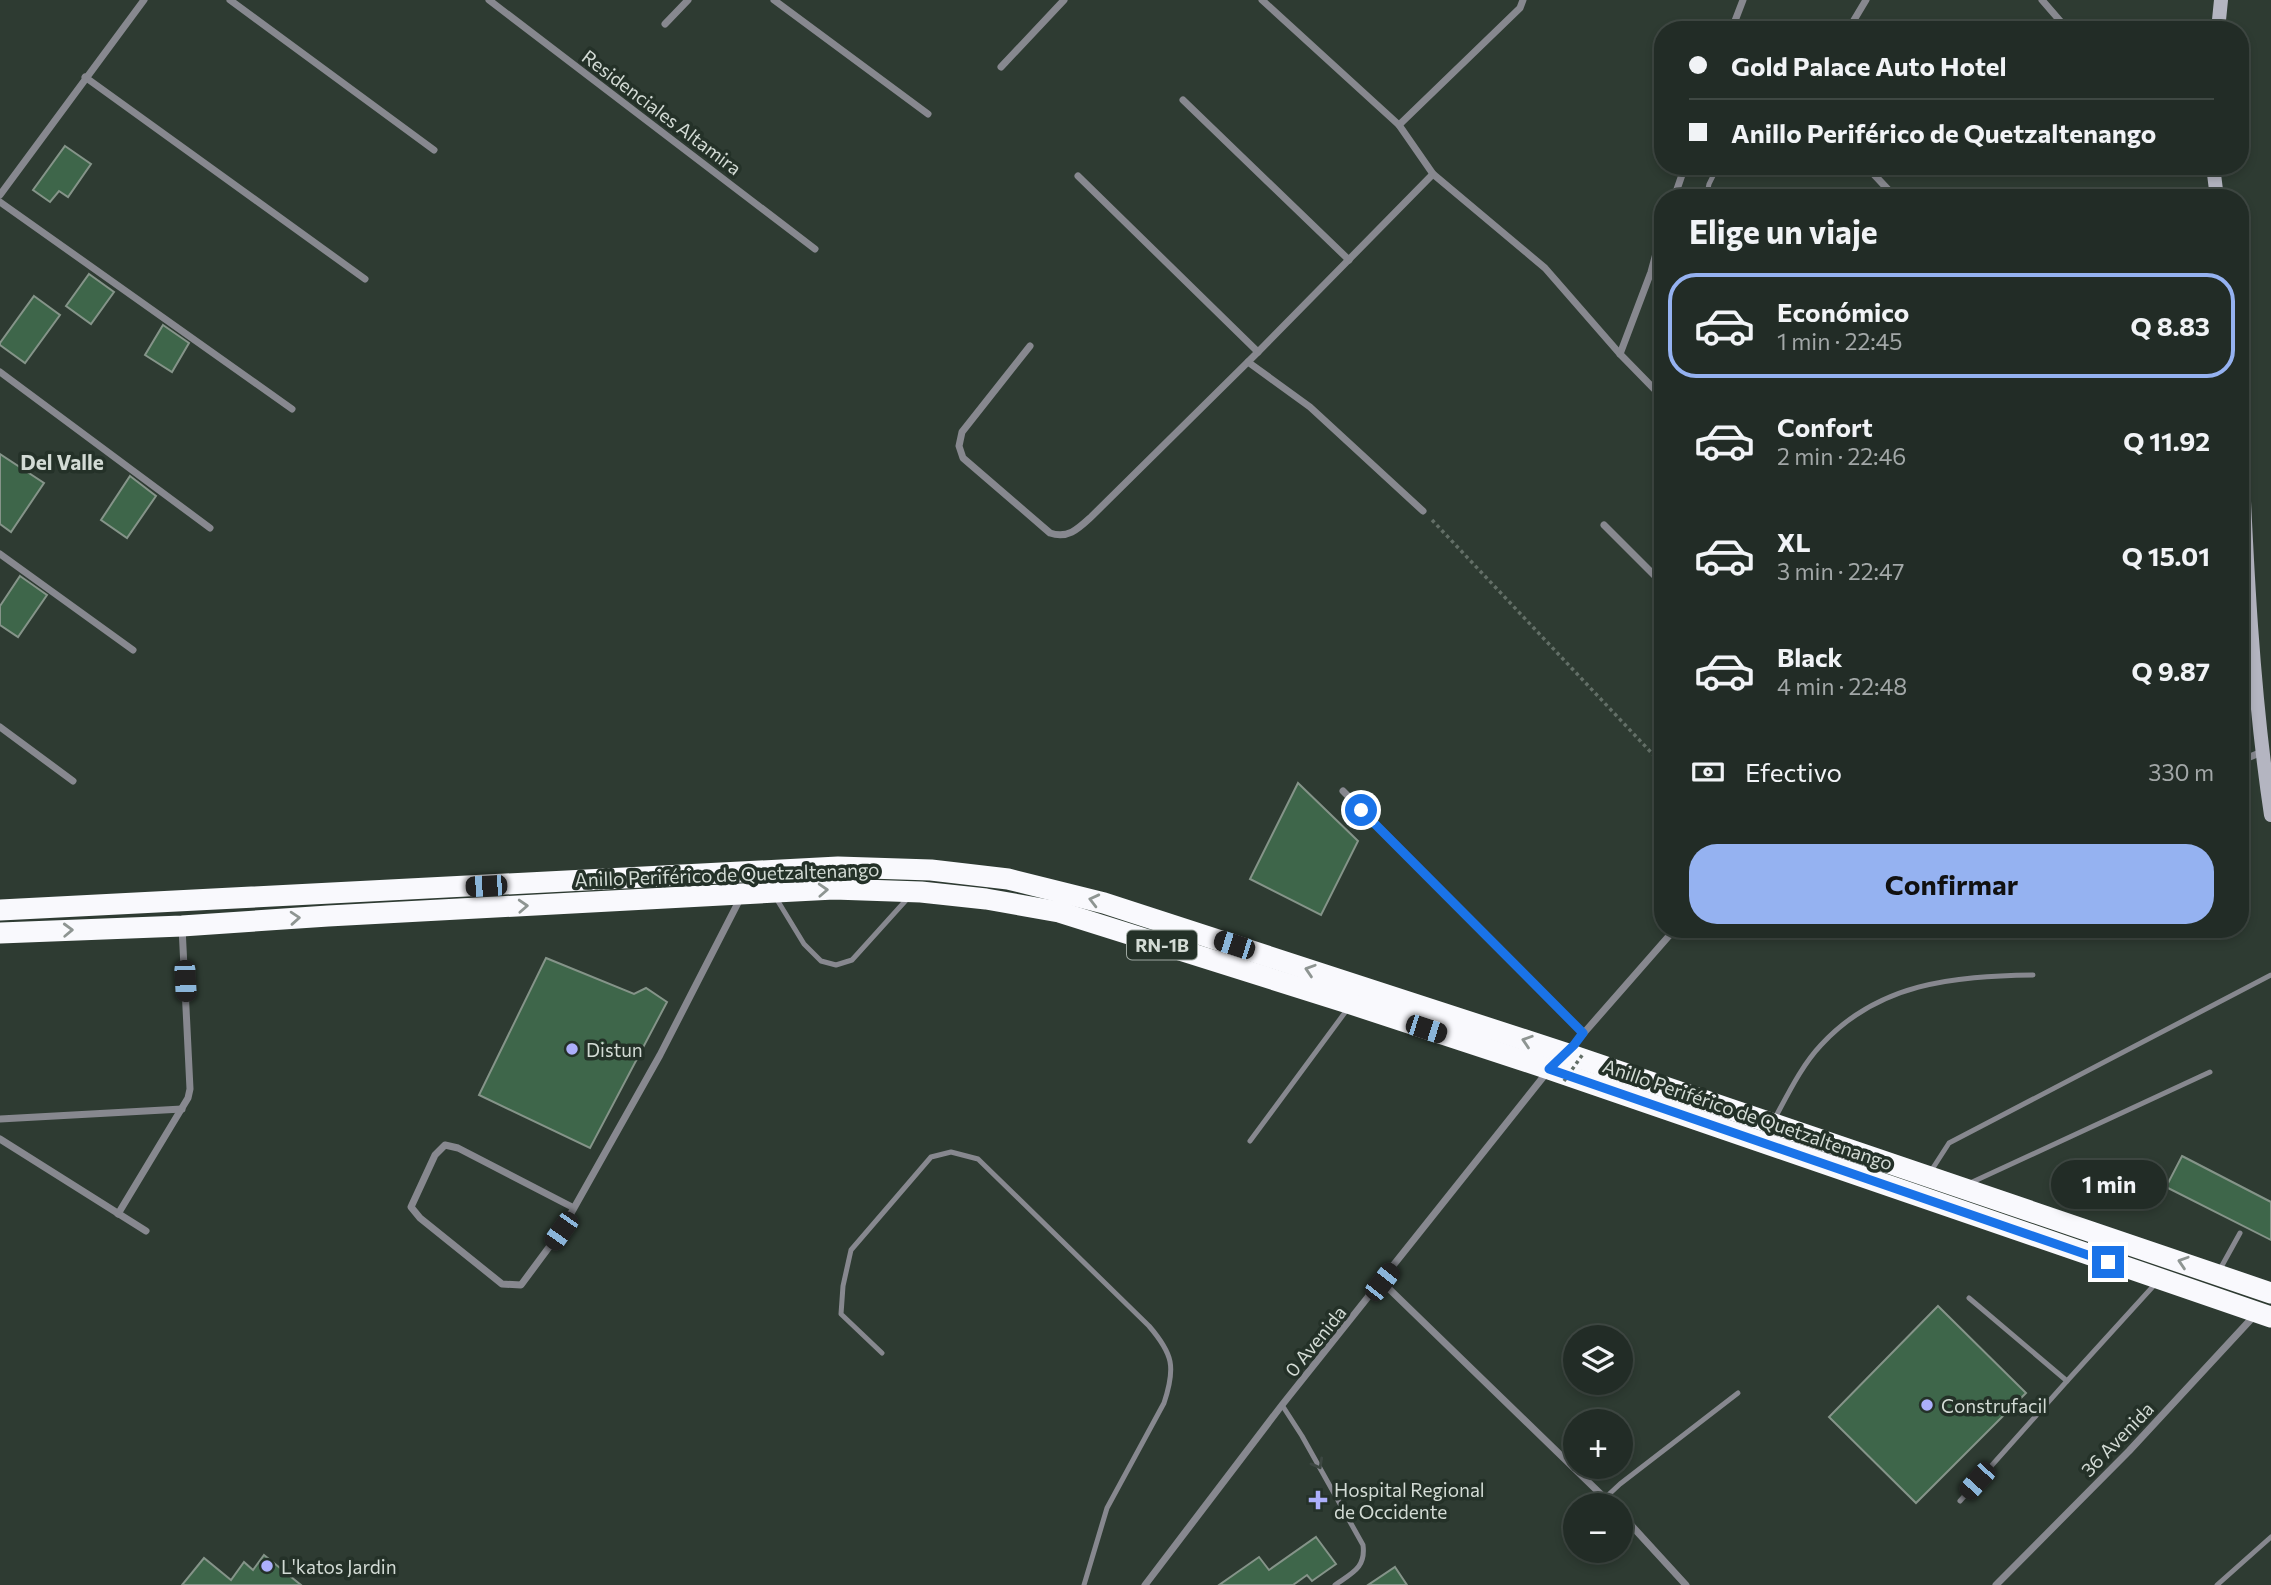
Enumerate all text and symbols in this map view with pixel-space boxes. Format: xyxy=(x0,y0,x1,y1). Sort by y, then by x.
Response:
street label: Residenciales Altamira xyxy=(578,45,746,179)
text: Gold Palace Auto Hotel xyxy=(1731,50,2007,81)
text: Anillo Periférico de Quetzaltenango xyxy=(1731,117,2156,148)
text: Elige un viaje xyxy=(1689,211,1878,251)
icon: car xyxy=(1693,294,1756,357)
text: Económico xyxy=(1777,296,1909,327)
text: Q 8.83 xyxy=(2131,310,2210,341)
text: 1 min · 22:45 xyxy=(1777,327,1903,355)
icon: car xyxy=(1693,409,1756,472)
text: Confort xyxy=(1777,411,1873,442)
text: Q 11.92 xyxy=(2123,425,2210,456)
text: 2 min · 22:46 xyxy=(1777,442,1906,470)
district label: Del Valle xyxy=(20,449,104,474)
icon: car xyxy=(1693,524,1756,587)
text: XL xyxy=(1777,526,1811,557)
text: Q 15.01 xyxy=(2122,540,2210,571)
text: 3 min · 22:47 xyxy=(1777,557,1904,585)
icon: car xyxy=(1693,639,1756,702)
text: Black xyxy=(1777,641,1843,672)
text: Q 9.87 xyxy=(2132,655,2210,686)
text: 4 min · 22:48 xyxy=(1777,672,1907,700)
icon: cash xyxy=(1689,753,1727,791)
text: Efectivo xyxy=(1745,756,1842,787)
text: 330 m xyxy=(2148,758,2214,786)
route start xyxy=(1345,794,1377,826)
button: Confirmar xyxy=(1689,844,2214,924)
street label: Anillo Periférico de Quetzaltenango xyxy=(574,857,880,891)
car xyxy=(465,874,508,898)
one-way arrow xyxy=(818,883,829,898)
one-way arrow xyxy=(1088,894,1100,908)
one-way arrow xyxy=(517,898,528,913)
one-way arrow xyxy=(290,911,301,926)
one-way arrow xyxy=(63,923,74,938)
car xyxy=(1211,929,1258,961)
road number: RN-1B xyxy=(1127,930,1197,960)
car xyxy=(174,959,197,1003)
one-way arrow xyxy=(1305,964,1317,978)
car xyxy=(1403,1013,1450,1045)
one-way arrow xyxy=(1521,1035,1533,1049)
place label: Distun xyxy=(586,1038,643,1061)
marker: Distun xyxy=(564,1041,580,1057)
street label: Anillo Periférico de Quetzaltenango xyxy=(1600,1053,1896,1175)
callout: 1 min xyxy=(2050,1160,2166,1210)
text: 1 min xyxy=(2082,1170,2136,1198)
car xyxy=(541,1208,582,1254)
route end xyxy=(2092,1246,2124,1278)
one-way arrow xyxy=(2178,1256,2190,1270)
car xyxy=(1361,1259,1404,1305)
street label: 0 Avenida xyxy=(1279,1301,1351,1381)
map controls xyxy=(1563,1325,1633,1563)
button: layers xyxy=(1563,1325,1633,1395)
place label: Construfacil xyxy=(1941,1394,2047,1417)
marker: Construfacil xyxy=(1919,1397,1935,1413)
street label: 36 Avenida xyxy=(2076,1397,2158,1481)
button: + xyxy=(1563,1409,1633,1479)
one-way arrow xyxy=(1310,1456,1323,1469)
car xyxy=(1956,1458,1999,1504)
place label: Hospital Regional de Occidente xyxy=(1334,1478,1485,1523)
marker: Hospital Regional de Occidente xyxy=(1308,1490,1328,1510)
button: − xyxy=(1563,1493,1633,1563)
place label: L'katos Jardin xyxy=(281,1555,397,1578)
marker: L'katos Jardin xyxy=(259,1558,275,1574)

